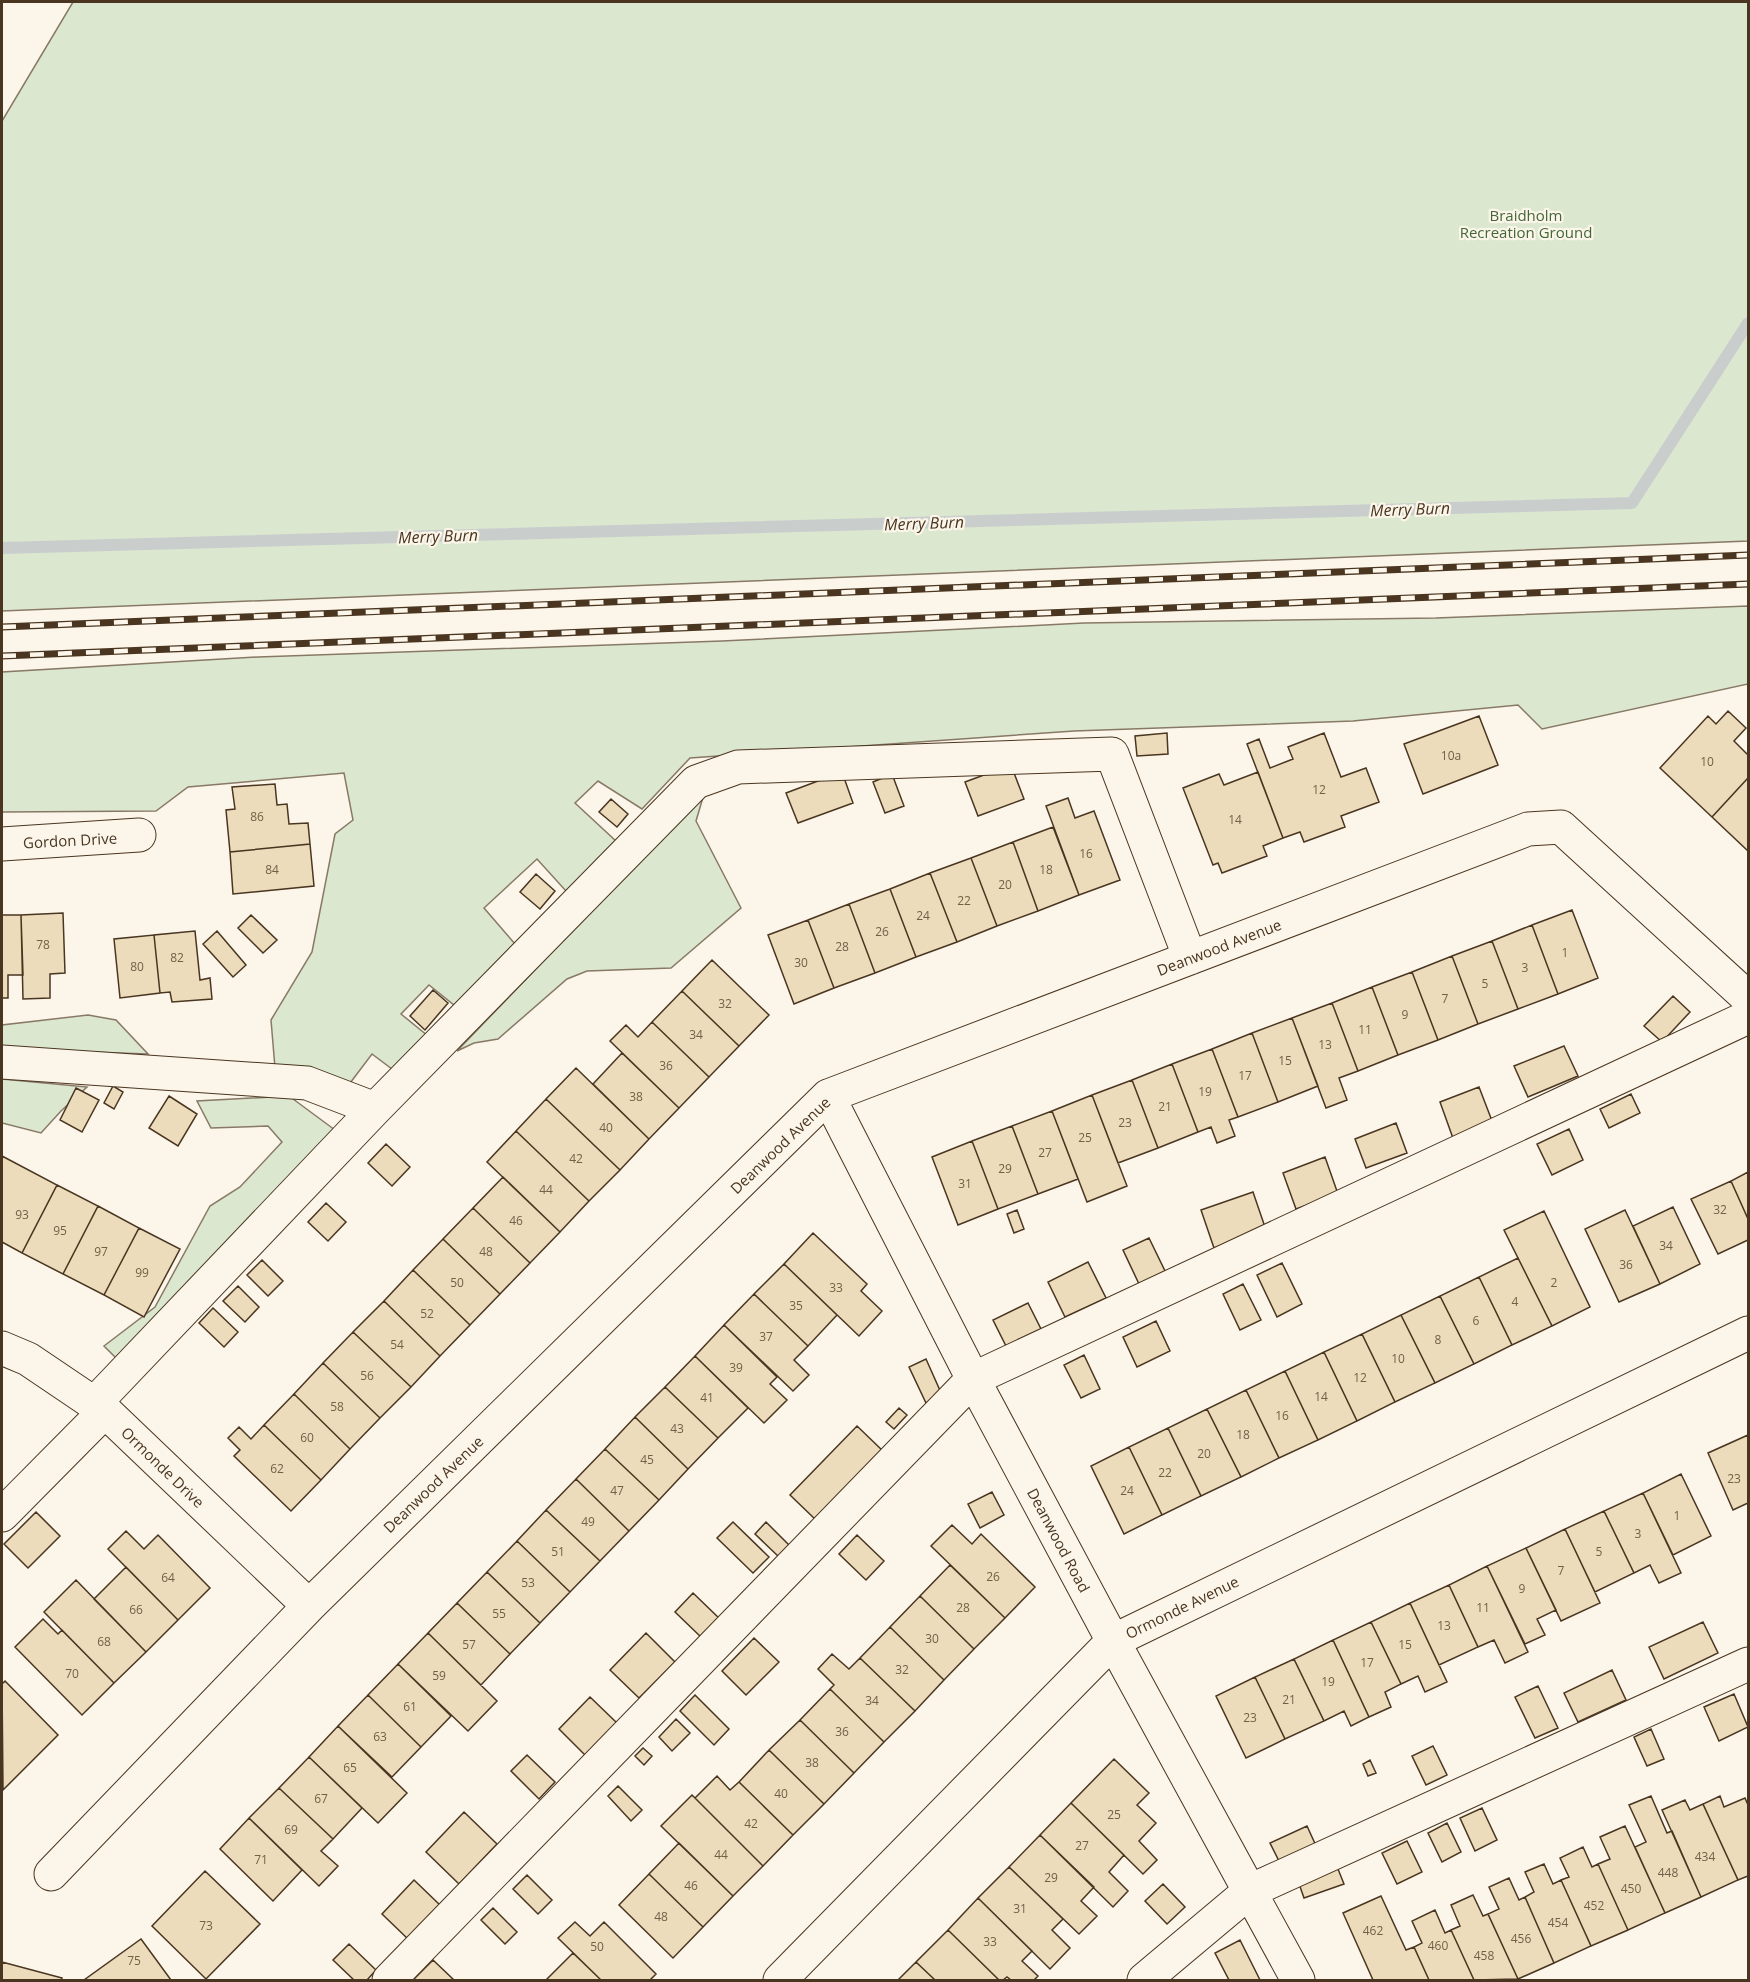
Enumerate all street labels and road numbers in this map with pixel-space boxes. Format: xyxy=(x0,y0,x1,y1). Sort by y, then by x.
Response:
street label: Gordon Drive xyxy=(23,828,117,852)
street label: Deanwood Avenue xyxy=(1154,914,1284,980)
street label: Deanwood Avenue xyxy=(726,1092,834,1198)
street label: Ormonde Drive xyxy=(117,1422,209,1512)
street label: Deanwood Avenue xyxy=(379,1431,487,1537)
street label: Deanwood Road xyxy=(1023,1484,1095,1596)
street label: Ormonde Avenue xyxy=(1122,1571,1242,1643)

